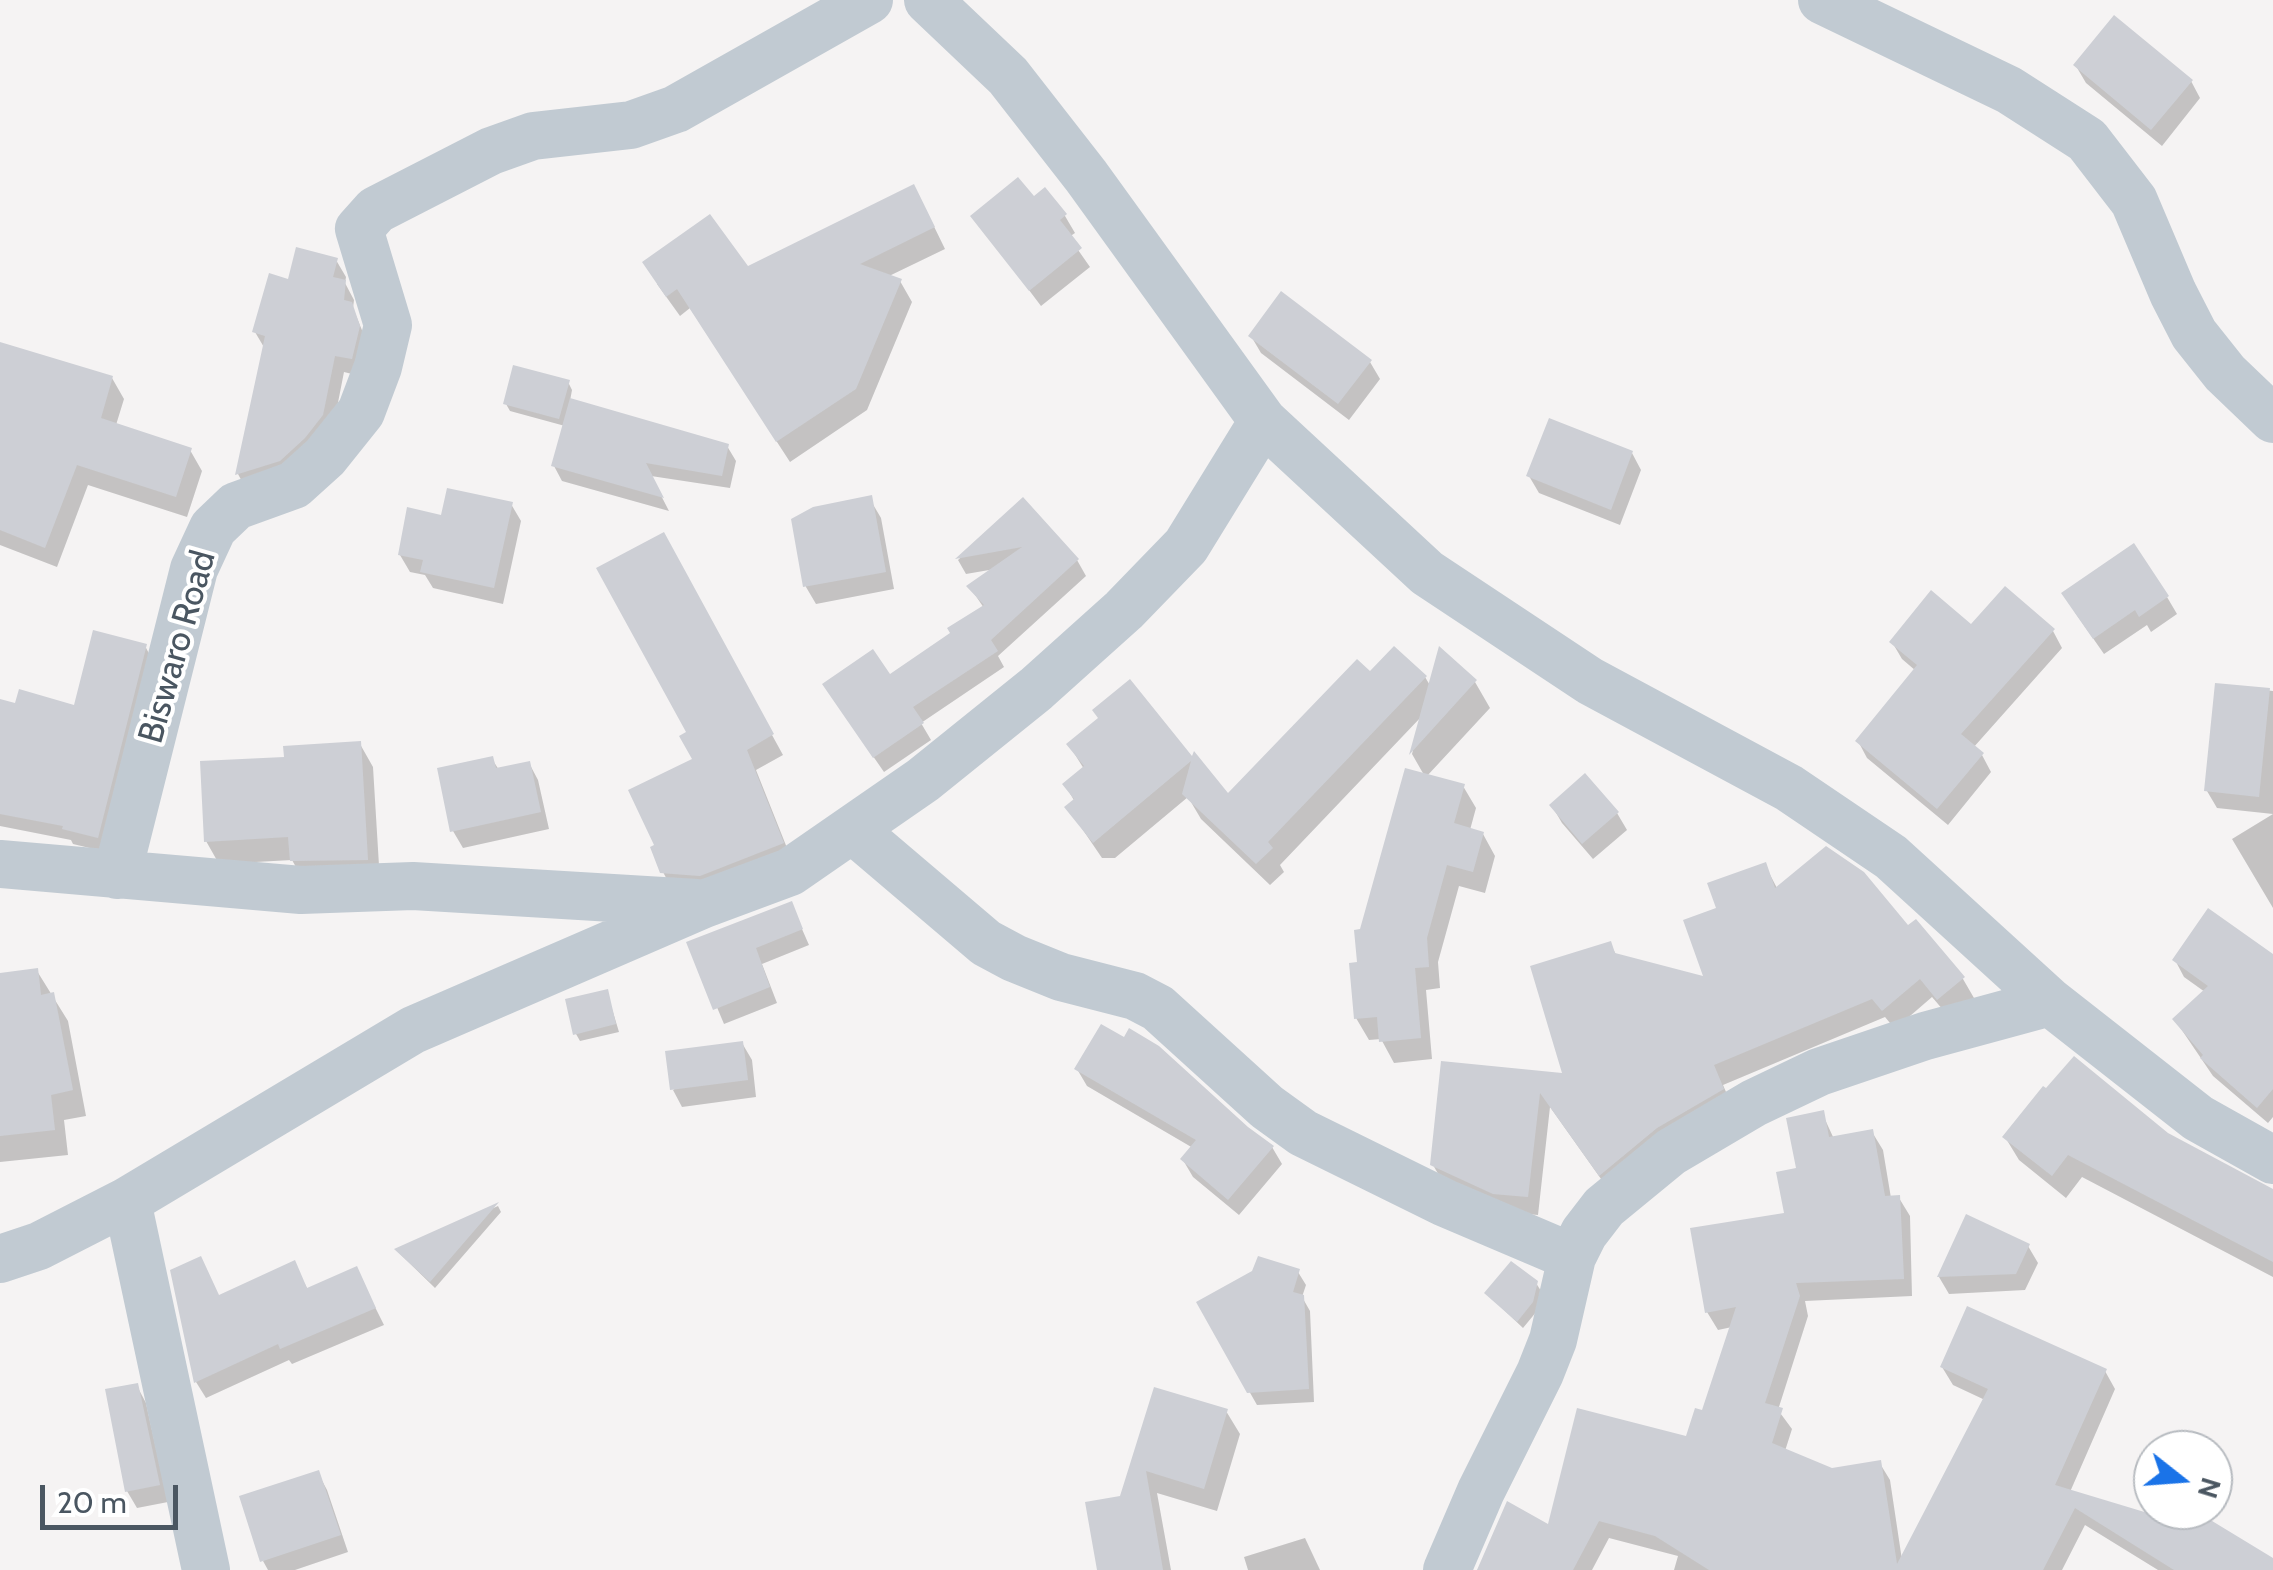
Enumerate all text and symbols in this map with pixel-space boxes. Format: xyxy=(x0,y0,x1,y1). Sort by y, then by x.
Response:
street label: Biswaro Road xyxy=(130,546,226,748)
north arrow xyxy=(2133,1430,2233,1530)
scale bar xyxy=(45,1465,182,1527)
text: N xyxy=(2191,1474,2229,1503)
text: 20 m xyxy=(57,1484,127,1521)

